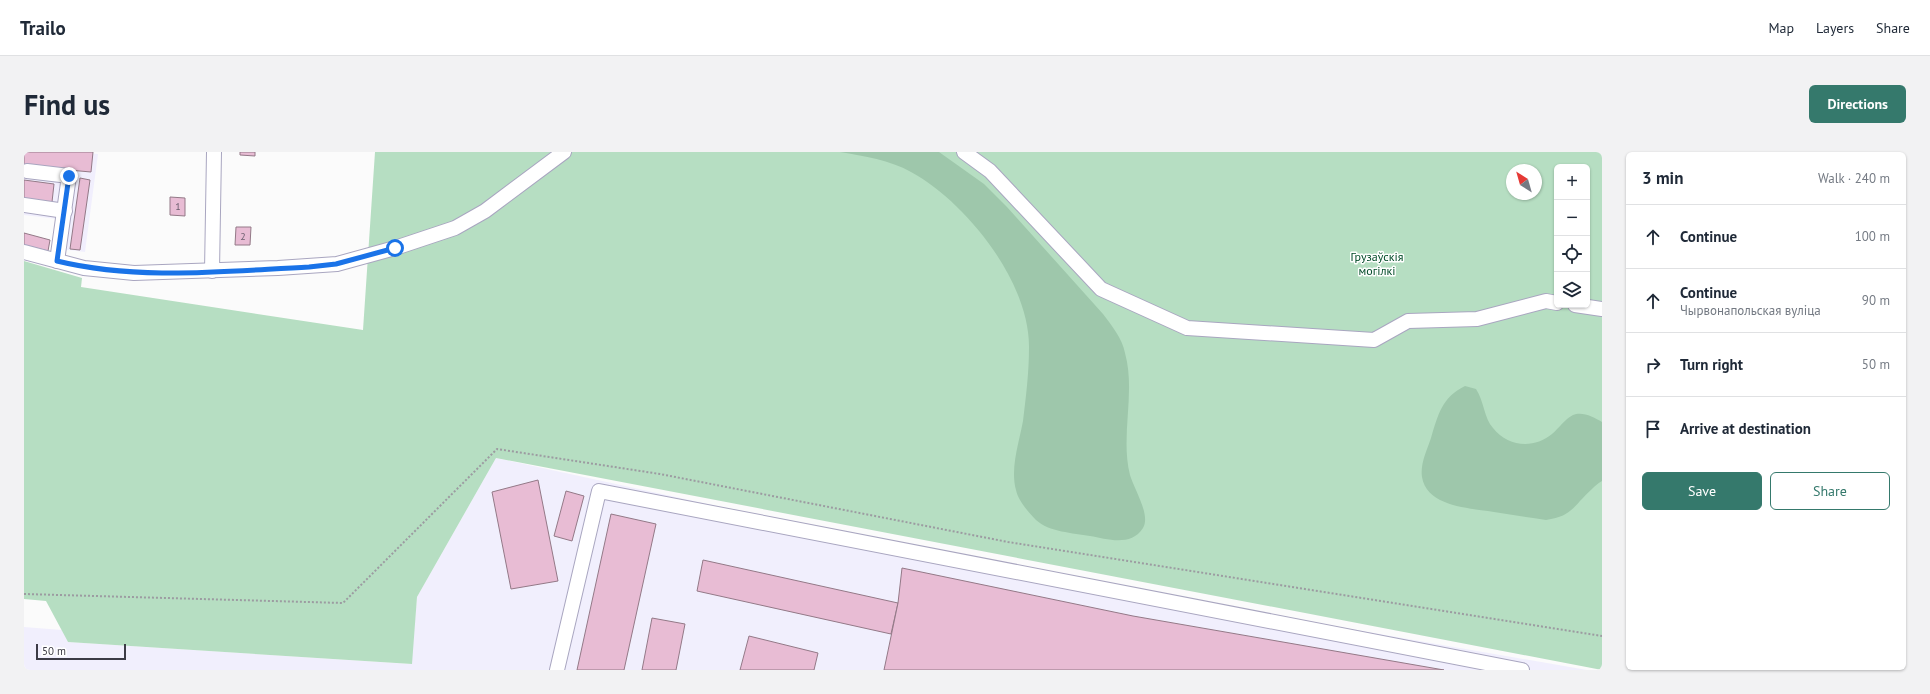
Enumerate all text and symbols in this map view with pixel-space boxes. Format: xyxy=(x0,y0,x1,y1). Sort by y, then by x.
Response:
text: Trailo xyxy=(20,16,66,40)
text: Map xyxy=(1768,19,1794,37)
text: Layers xyxy=(1816,19,1854,37)
text: Share xyxy=(1876,19,1910,37)
button: Directions xyxy=(1809,85,1906,123)
text: Find us xyxy=(24,86,110,123)
north arrow xyxy=(1506,164,1542,200)
map controls xyxy=(1554,164,1590,308)
button: + xyxy=(1554,164,1590,200)
route end xyxy=(60,167,78,185)
text: 3 min xyxy=(1642,167,1683,189)
text: Walk · 240 m xyxy=(1818,170,1890,187)
house number: 1 xyxy=(175,200,181,213)
button: − xyxy=(1554,200,1590,236)
icon: ahead xyxy=(1642,226,1664,248)
text: Continue xyxy=(1680,227,1737,246)
text: 100 m xyxy=(1855,228,1890,245)
house number: 2 xyxy=(240,230,246,243)
button: locate xyxy=(1554,236,1590,272)
route start xyxy=(386,239,404,257)
park label: Грузаўскія могілкі xyxy=(1351,249,1403,278)
button: layers xyxy=(1554,272,1590,308)
text: Continue xyxy=(1680,283,1737,302)
icon: ahead xyxy=(1642,290,1664,312)
text: 90 m xyxy=(1862,292,1890,309)
text: Чырвонапольская вуліца xyxy=(1680,302,1821,319)
icon: right xyxy=(1642,354,1664,376)
text: Turn right xyxy=(1680,355,1743,374)
text: 50 m xyxy=(1862,356,1890,373)
icon: arrive xyxy=(1642,418,1664,440)
text: Arrive at destination xyxy=(1680,419,1811,438)
button: Save xyxy=(1642,472,1762,510)
button: Share xyxy=(1770,472,1890,510)
scale bar xyxy=(36,642,126,661)
text: 50 m xyxy=(42,644,66,658)

